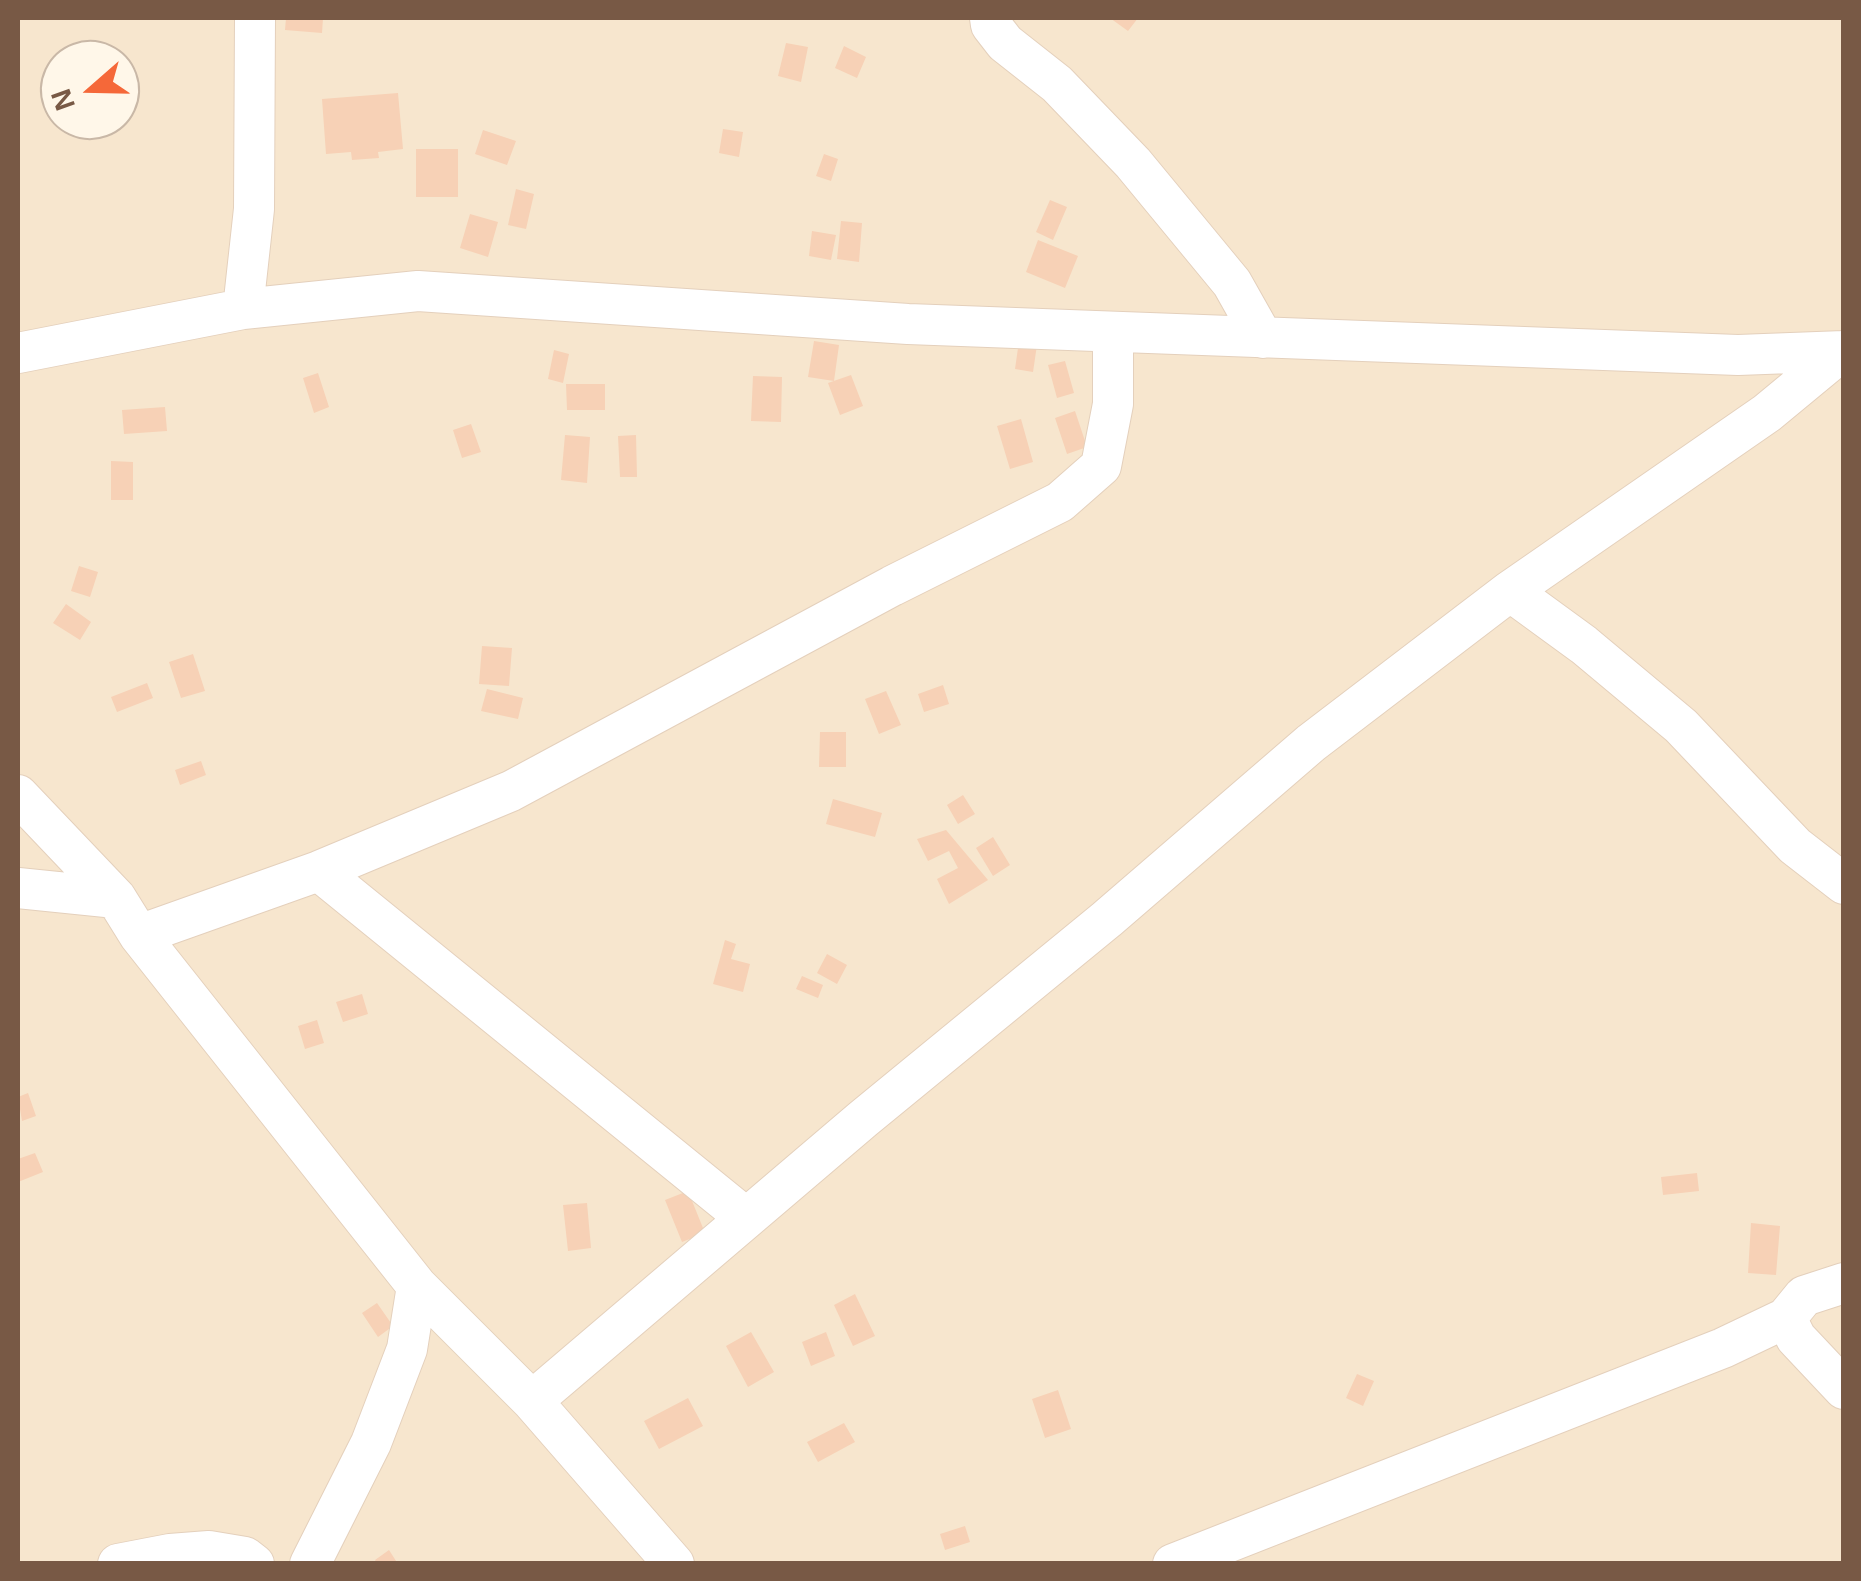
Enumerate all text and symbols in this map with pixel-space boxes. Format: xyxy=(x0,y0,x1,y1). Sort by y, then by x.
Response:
north arrow xyxy=(40,40,140,140)
text: N xyxy=(45,85,81,115)

